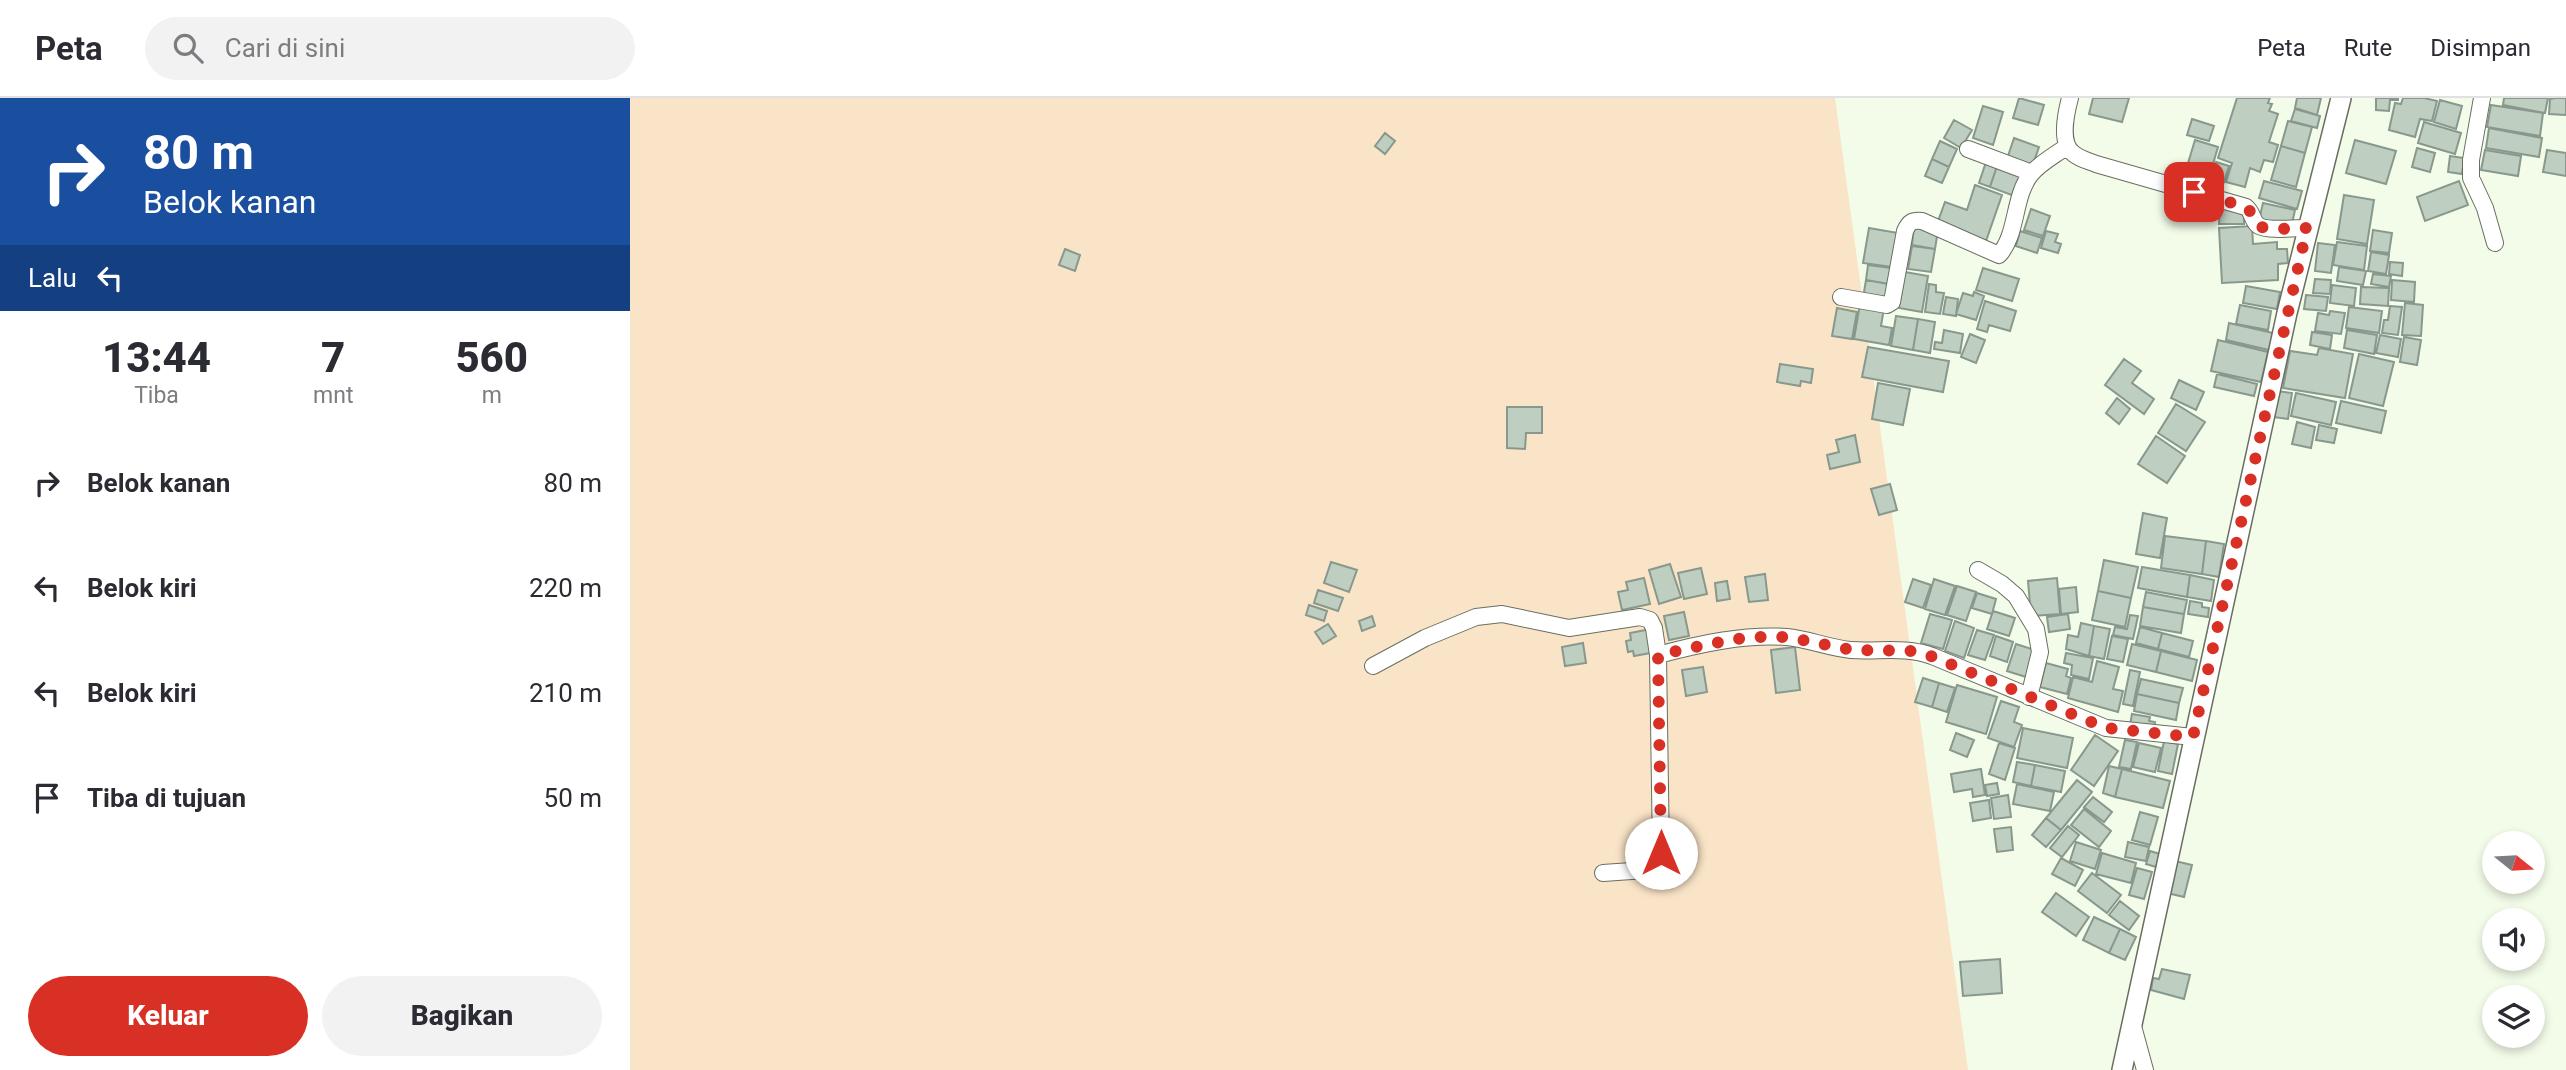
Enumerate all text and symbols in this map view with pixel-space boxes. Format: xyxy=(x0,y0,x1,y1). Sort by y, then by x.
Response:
search box xyxy=(145,17,635,80)
text: Peta xyxy=(35,29,103,68)
icon: search xyxy=(169,29,207,67)
text: Cari di sini xyxy=(225,33,345,63)
text: Peta xyxy=(2257,34,2306,62)
text: Rute xyxy=(2344,34,2392,62)
text: Disimpan xyxy=(2430,34,2531,62)
text: 80 m xyxy=(143,124,254,181)
icon: right xyxy=(28,126,119,217)
pin xyxy=(2164,162,2224,222)
icon: arrive xyxy=(2175,173,2213,211)
text: Belok kanan xyxy=(143,183,316,221)
icon: left xyxy=(91,259,129,297)
text: Lalu xyxy=(28,263,77,293)
text: 13:44 xyxy=(102,333,211,382)
text: 7 xyxy=(321,333,345,382)
text: 560 xyxy=(455,333,528,382)
text: Tiba xyxy=(134,382,179,409)
text: mnt xyxy=(313,382,353,409)
text: m xyxy=(482,382,502,409)
icon: right xyxy=(28,464,66,502)
text: Belok kanan xyxy=(87,468,230,498)
text: 80 m xyxy=(544,468,602,498)
icon: left xyxy=(28,569,66,607)
text: Belok kiri xyxy=(87,573,197,603)
text: 220 m xyxy=(529,573,602,603)
icon: left xyxy=(28,674,66,712)
text: Belok kiri xyxy=(87,678,197,708)
text: 210 m xyxy=(529,678,602,708)
icon: arrive xyxy=(28,779,66,817)
text: Tiba di tujuan xyxy=(87,783,246,813)
text: 50 m xyxy=(544,783,602,813)
position arrow xyxy=(1624,816,1698,890)
north arrow xyxy=(2482,831,2544,894)
map controls xyxy=(2482,831,2545,1048)
button: sound xyxy=(2482,908,2545,971)
button: Keluar xyxy=(28,976,308,1056)
button: Bagikan xyxy=(322,976,602,1056)
button: layers xyxy=(2482,985,2545,1048)

